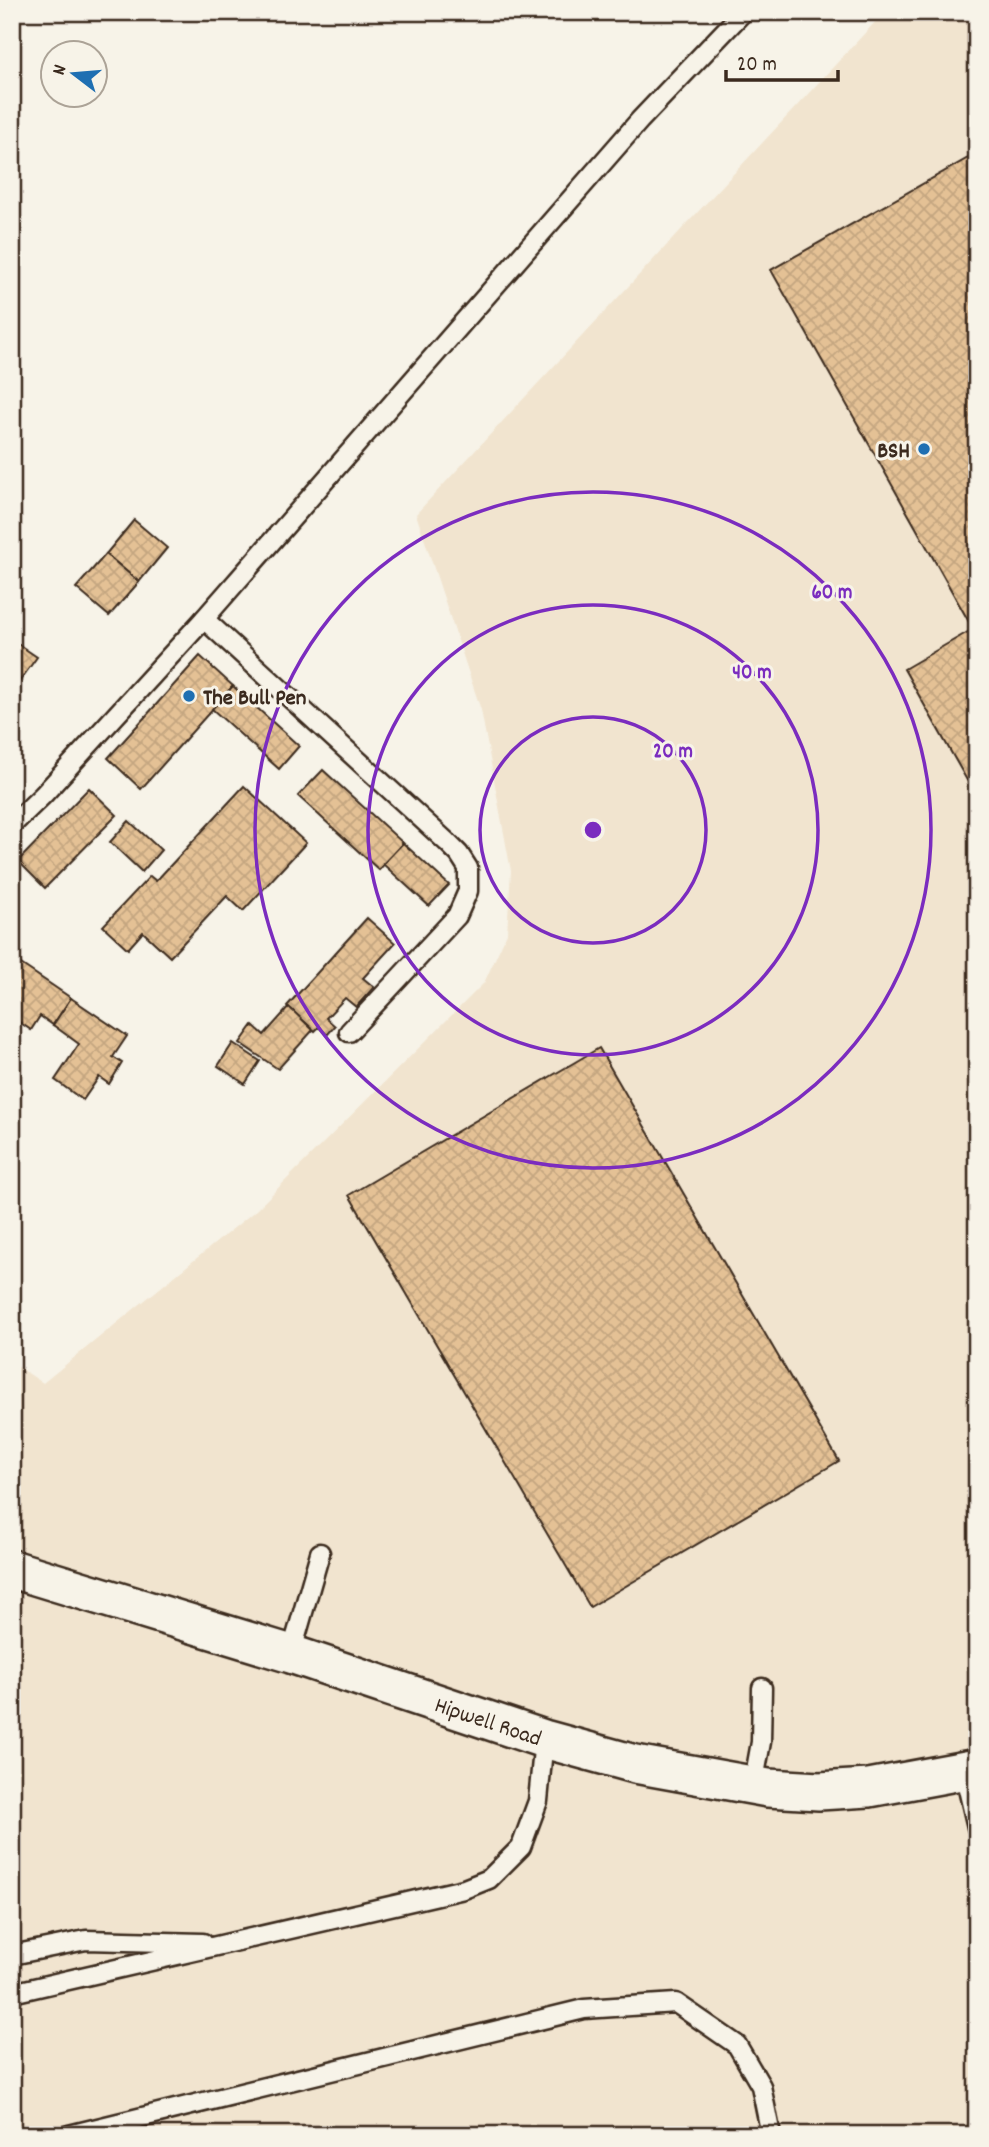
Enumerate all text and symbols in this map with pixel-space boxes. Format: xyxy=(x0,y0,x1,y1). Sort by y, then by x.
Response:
north arrow xyxy=(38,38,108,108)
scale bar xyxy=(726,38,838,82)
text: 20 m xyxy=(737,51,777,81)
text: N xyxy=(47,62,75,79)
place label: BSH xyxy=(877,436,910,469)
marker: BSH xyxy=(916,441,932,457)
text: 60 m xyxy=(812,579,852,609)
text: 40 m xyxy=(732,659,772,689)
place label: The Bull Pen xyxy=(203,683,307,716)
marker: The Bull Pen xyxy=(181,688,197,704)
text: 20 m xyxy=(653,738,693,768)
centre of rings xyxy=(581,818,605,842)
street label: Hipwell Road xyxy=(430,1690,545,1757)

